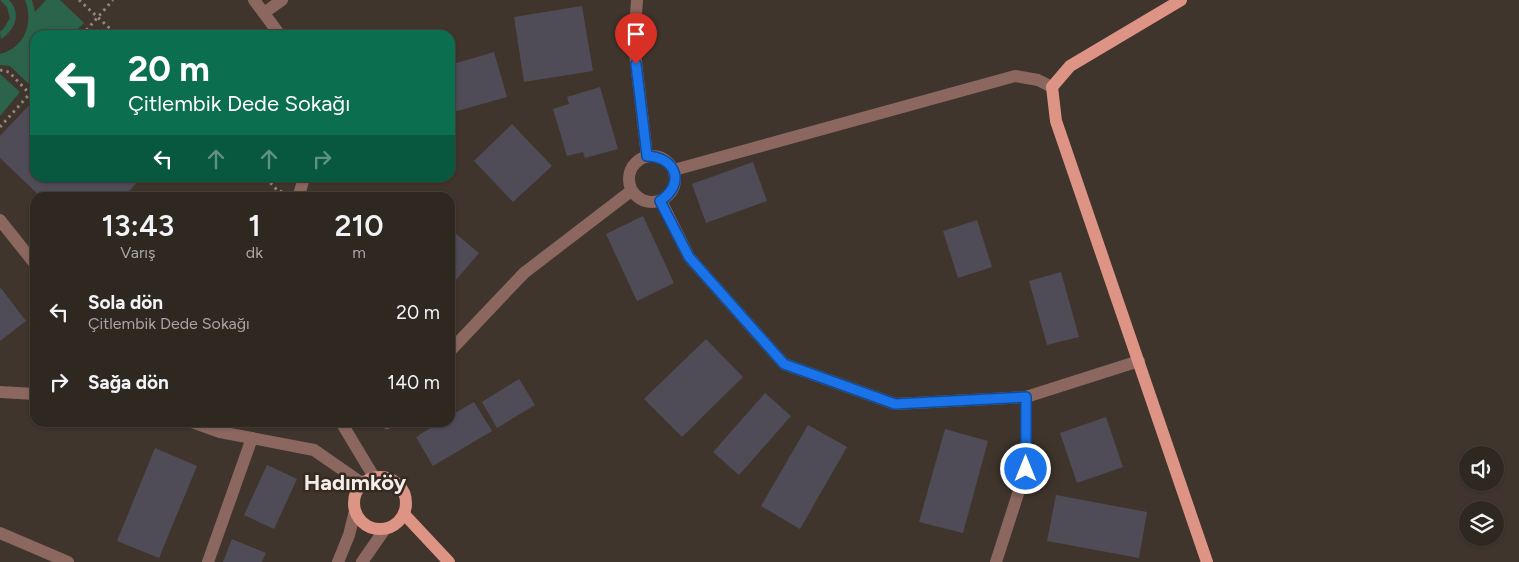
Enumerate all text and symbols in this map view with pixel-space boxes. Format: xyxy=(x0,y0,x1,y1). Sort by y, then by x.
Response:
pin xyxy=(615,13,657,64)
icon: arrive xyxy=(622,20,650,48)
text: 20 m xyxy=(128,48,210,90)
icon: left xyxy=(45,50,110,115)
text: Çitlembik Dede Sokağı xyxy=(128,90,350,117)
icon: left xyxy=(149,145,177,173)
icon: ahead xyxy=(202,145,230,173)
icon: ahead xyxy=(255,145,283,173)
icon: right xyxy=(308,145,336,173)
text: 13:43 xyxy=(101,207,174,244)
text: 1 xyxy=(248,207,261,244)
text: 210 xyxy=(334,207,384,244)
text: Varış xyxy=(120,243,156,262)
text: dk xyxy=(246,243,263,262)
text: m xyxy=(352,243,366,262)
text: Sola dön xyxy=(88,291,163,314)
icon: left xyxy=(45,298,73,326)
text: 20 m xyxy=(396,301,440,324)
text: Çitlembik Dede Sokağı xyxy=(88,314,250,333)
icon: right xyxy=(45,368,73,396)
text: Sağa dön xyxy=(88,371,169,394)
text: 140 m xyxy=(387,371,440,394)
position arrow xyxy=(999,442,1051,494)
map controls xyxy=(1459,446,1504,546)
button: sound xyxy=(1459,446,1504,491)
district label: Hadımköy xyxy=(304,469,407,496)
button: layers xyxy=(1459,501,1504,546)

